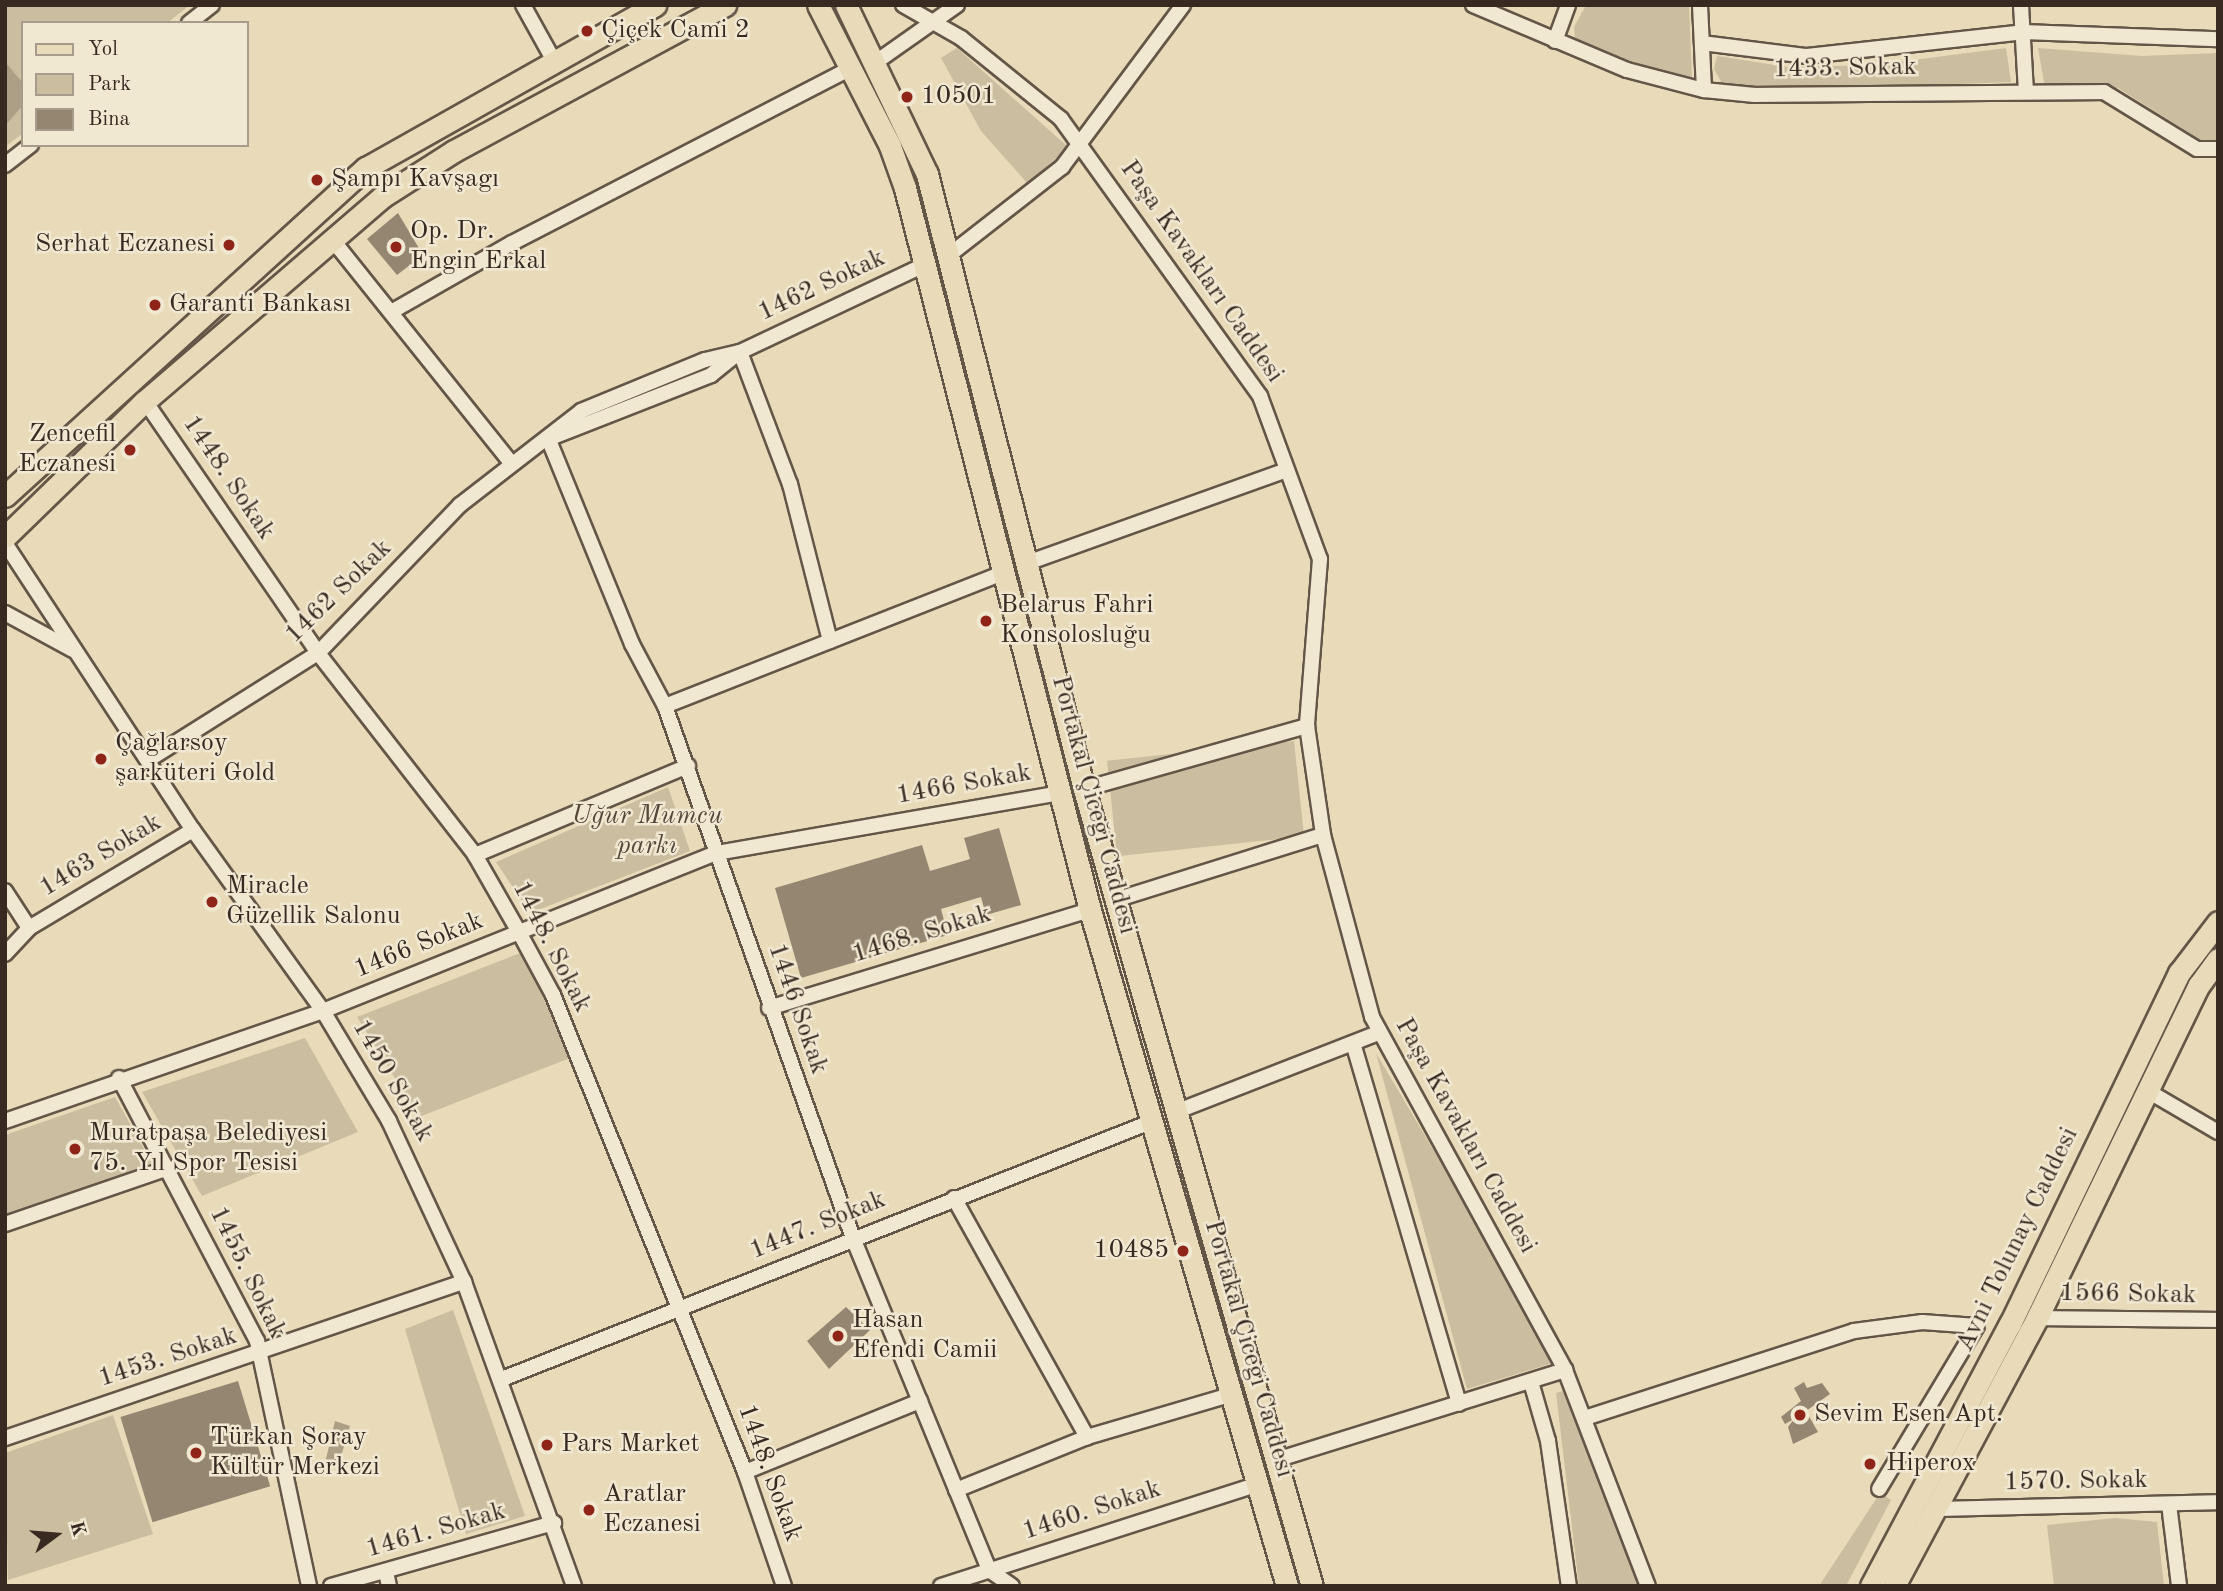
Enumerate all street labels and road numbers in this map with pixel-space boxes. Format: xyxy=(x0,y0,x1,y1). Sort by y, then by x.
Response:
street label: 1433. Sokak xyxy=(1773,52,1917,86)
street label: Paşa Kavakları Caddesi xyxy=(1112,155,1290,389)
street label: 1462 Sokak xyxy=(754,243,890,329)
street label: 1448. Sokak xyxy=(175,410,281,546)
street label: 1462 Sokak xyxy=(279,533,399,651)
street label: Portakal Çiceği Caddesi xyxy=(1043,672,1143,938)
street label: 1466 Sokak xyxy=(894,758,1034,812)
street label: 1463 Sokak xyxy=(34,807,168,905)
street label: 1448. Sokak xyxy=(504,876,598,1018)
street label: 1468. Sokak xyxy=(849,899,995,971)
street label: 1466 Sokak xyxy=(350,906,488,986)
street label: 1446 Sokak xyxy=(760,939,834,1079)
street label: Paşa Kavakları Caddesi xyxy=(1387,1013,1543,1259)
street label: 1450 Sokak xyxy=(344,1014,440,1148)
street label: Avni Tolunay Caddesi xyxy=(1950,1123,2086,1357)
street label: 1447. Sokak xyxy=(746,1185,890,1267)
street label: 1455. Sokak xyxy=(201,1202,293,1344)
street label: Portakal Çiceği Caddesi xyxy=(1196,1217,1300,1481)
street label: 1566 Sokak xyxy=(2059,1278,2197,1312)
street label: 1453. Sokak xyxy=(95,1321,241,1395)
street label: 1448. Sokak xyxy=(730,1400,808,1546)
street label: 1570. Sokak xyxy=(2004,1465,2148,1499)
street label: 1460. Sokak xyxy=(1019,1474,1165,1548)
street label: 1461. Sokak xyxy=(363,1496,509,1566)

